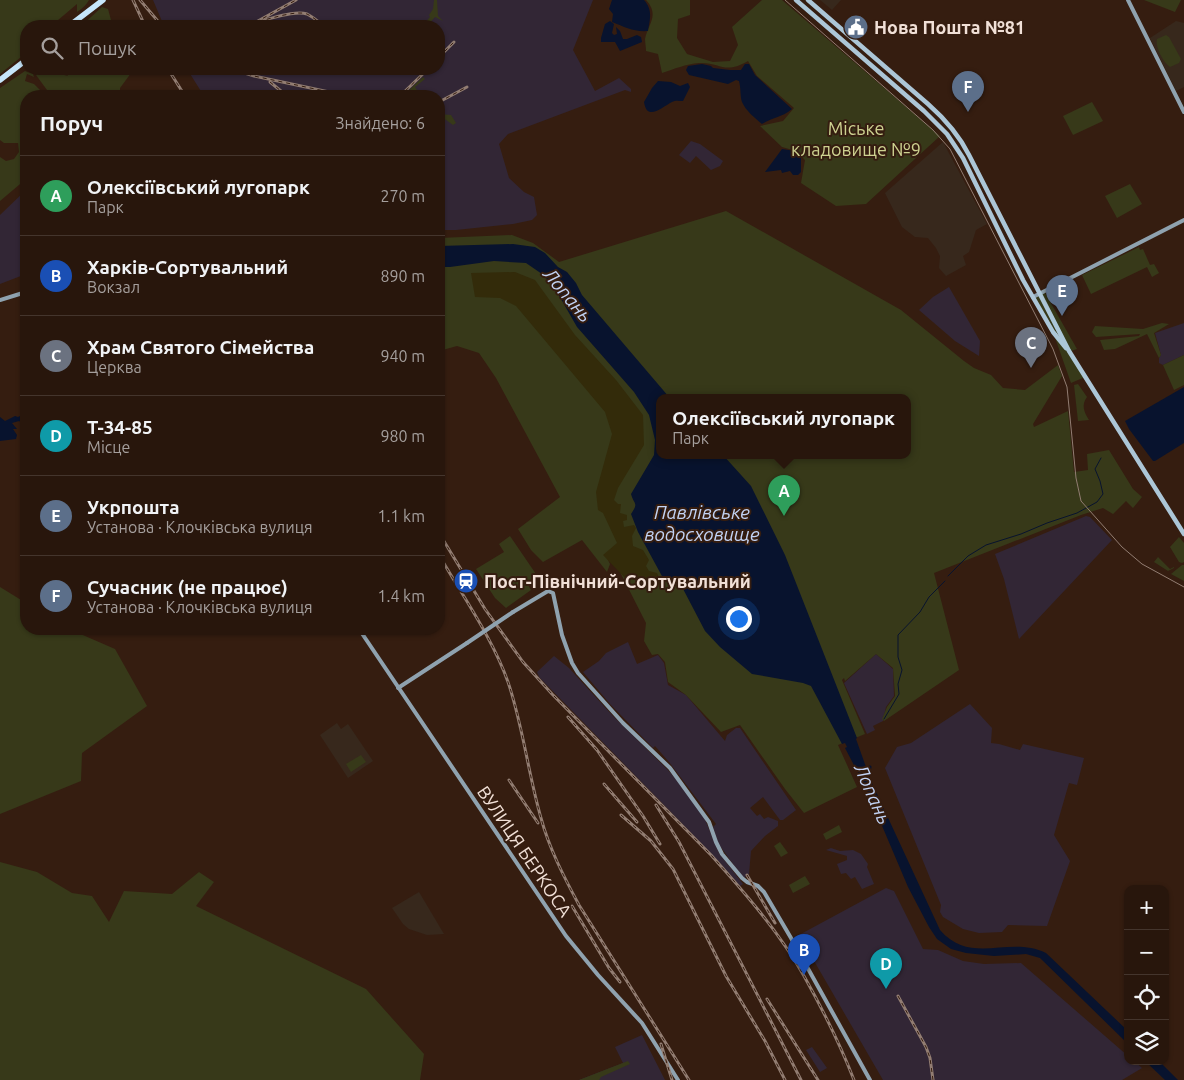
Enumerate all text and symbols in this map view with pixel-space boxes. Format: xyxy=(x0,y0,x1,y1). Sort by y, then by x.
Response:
public building icon: Нова Пошта №81 xyxy=(843,14,869,40)
place label: Нова Пошта №81 xyxy=(874,17,1025,37)
search box xyxy=(20,20,445,75)
icon: search xyxy=(38,34,66,62)
text: Пошук xyxy=(78,37,137,59)
pin: F xyxy=(952,71,984,112)
text: Поруч xyxy=(40,111,103,135)
text: Знайдено: 6 xyxy=(336,114,425,132)
park label: Міське кладовище №9 xyxy=(791,118,921,159)
text: Олексіївський лугопарк xyxy=(87,176,310,198)
text: A xyxy=(50,187,62,205)
text: 270 m xyxy=(380,187,425,205)
text: Парк xyxy=(87,198,124,216)
text: Харків-Сортувальний xyxy=(87,256,288,278)
water label: Лопань xyxy=(538,263,597,326)
text: B xyxy=(51,267,61,285)
text: 890 m xyxy=(380,267,425,285)
pin: E xyxy=(1046,275,1078,316)
text: Вокзал xyxy=(87,278,140,296)
pin: C xyxy=(1015,327,1047,368)
text: Храм Святого Сімейства xyxy=(87,336,314,358)
text: C xyxy=(51,347,61,365)
text: 940 m xyxy=(380,347,425,365)
text: Церква xyxy=(87,358,142,376)
popup xyxy=(656,394,911,459)
text: Олексіївський лугопарк xyxy=(672,407,895,429)
text: Т-34-85 xyxy=(87,416,153,438)
text: D xyxy=(50,427,62,445)
text: 980 m xyxy=(380,427,425,445)
text: Парк xyxy=(672,429,709,447)
text: Місце xyxy=(87,438,130,456)
pin: A xyxy=(768,475,800,516)
text: Укрпошта xyxy=(87,496,180,518)
water label: Павлівське водосховище xyxy=(644,501,760,545)
text: E xyxy=(51,507,61,525)
text: 1.1 km xyxy=(377,507,425,525)
text: Установа · Клочківська вулиця xyxy=(87,518,313,536)
station icon: Пост-Північний-Сортувальний xyxy=(453,568,479,594)
place label: Пост-Північний-Сортувальний xyxy=(484,571,751,591)
text: Сучасник (не працює) xyxy=(87,576,288,598)
text: F xyxy=(52,587,61,605)
text: 1.4 km xyxy=(377,587,425,605)
text: Установа · Клочківська вулиця xyxy=(87,598,313,616)
your location xyxy=(726,606,752,632)
water label: Лопань xyxy=(850,759,896,828)
street label: ВУЛИЦЯ БЕРКОСА xyxy=(474,782,576,920)
map controls xyxy=(1124,885,1169,1065)
button: + xyxy=(1124,885,1169,930)
button: − xyxy=(1124,930,1169,975)
pin: B xyxy=(788,934,820,975)
pin: D xyxy=(870,948,902,989)
button: locate xyxy=(1124,975,1169,1020)
button: layers xyxy=(1124,1020,1169,1065)

